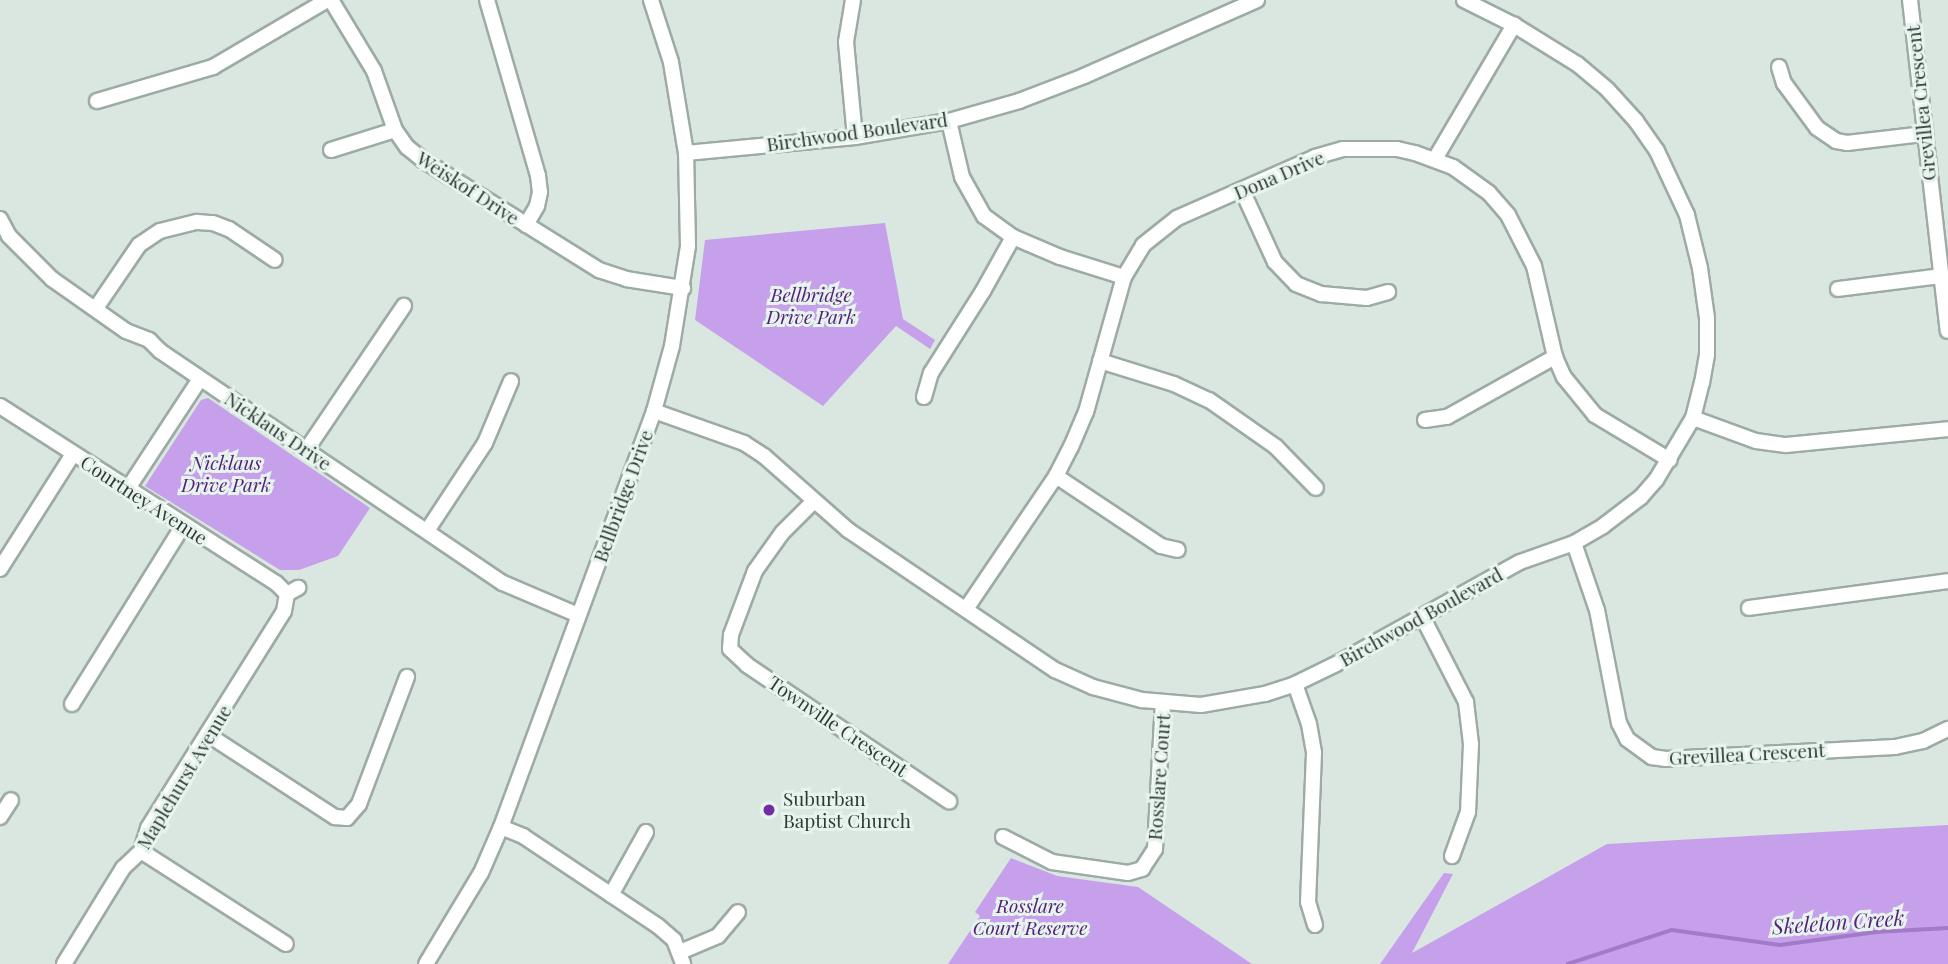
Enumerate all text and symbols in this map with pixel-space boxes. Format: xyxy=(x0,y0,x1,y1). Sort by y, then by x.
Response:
street label: Grevillea Crescent xyxy=(1901,24,1941,182)
street label: Birchwood Boulevard xyxy=(765,108,949,156)
street label: Weiskof Drive xyxy=(413,146,523,230)
street label: Dona Drive xyxy=(1230,146,1328,204)
park label: Bellbridge Drive Park xyxy=(766,284,856,328)
street label: Nicklaus Drive xyxy=(220,387,336,475)
street label: Bellbridge Drive xyxy=(589,427,657,565)
street label: Courtney Avenue xyxy=(76,450,212,550)
park label: Nicklaus Drive Park xyxy=(181,452,271,496)
street label: Birchwood Boulevard xyxy=(1336,563,1506,671)
street label: Townville Crescent xyxy=(764,671,912,781)
street label: Maplehurst Avenue xyxy=(132,700,236,854)
street label: Rosslare Court xyxy=(1143,713,1175,841)
street label: Grevillea Crescent xyxy=(1668,739,1826,769)
place label: Suburban Baptist Church xyxy=(783,788,911,832)
marker: Suburban Baptist Church xyxy=(761,802,777,818)
park label: Rosslare Court Reserve xyxy=(973,895,1087,939)
water label: Skeleton Creek xyxy=(1771,904,1905,938)

